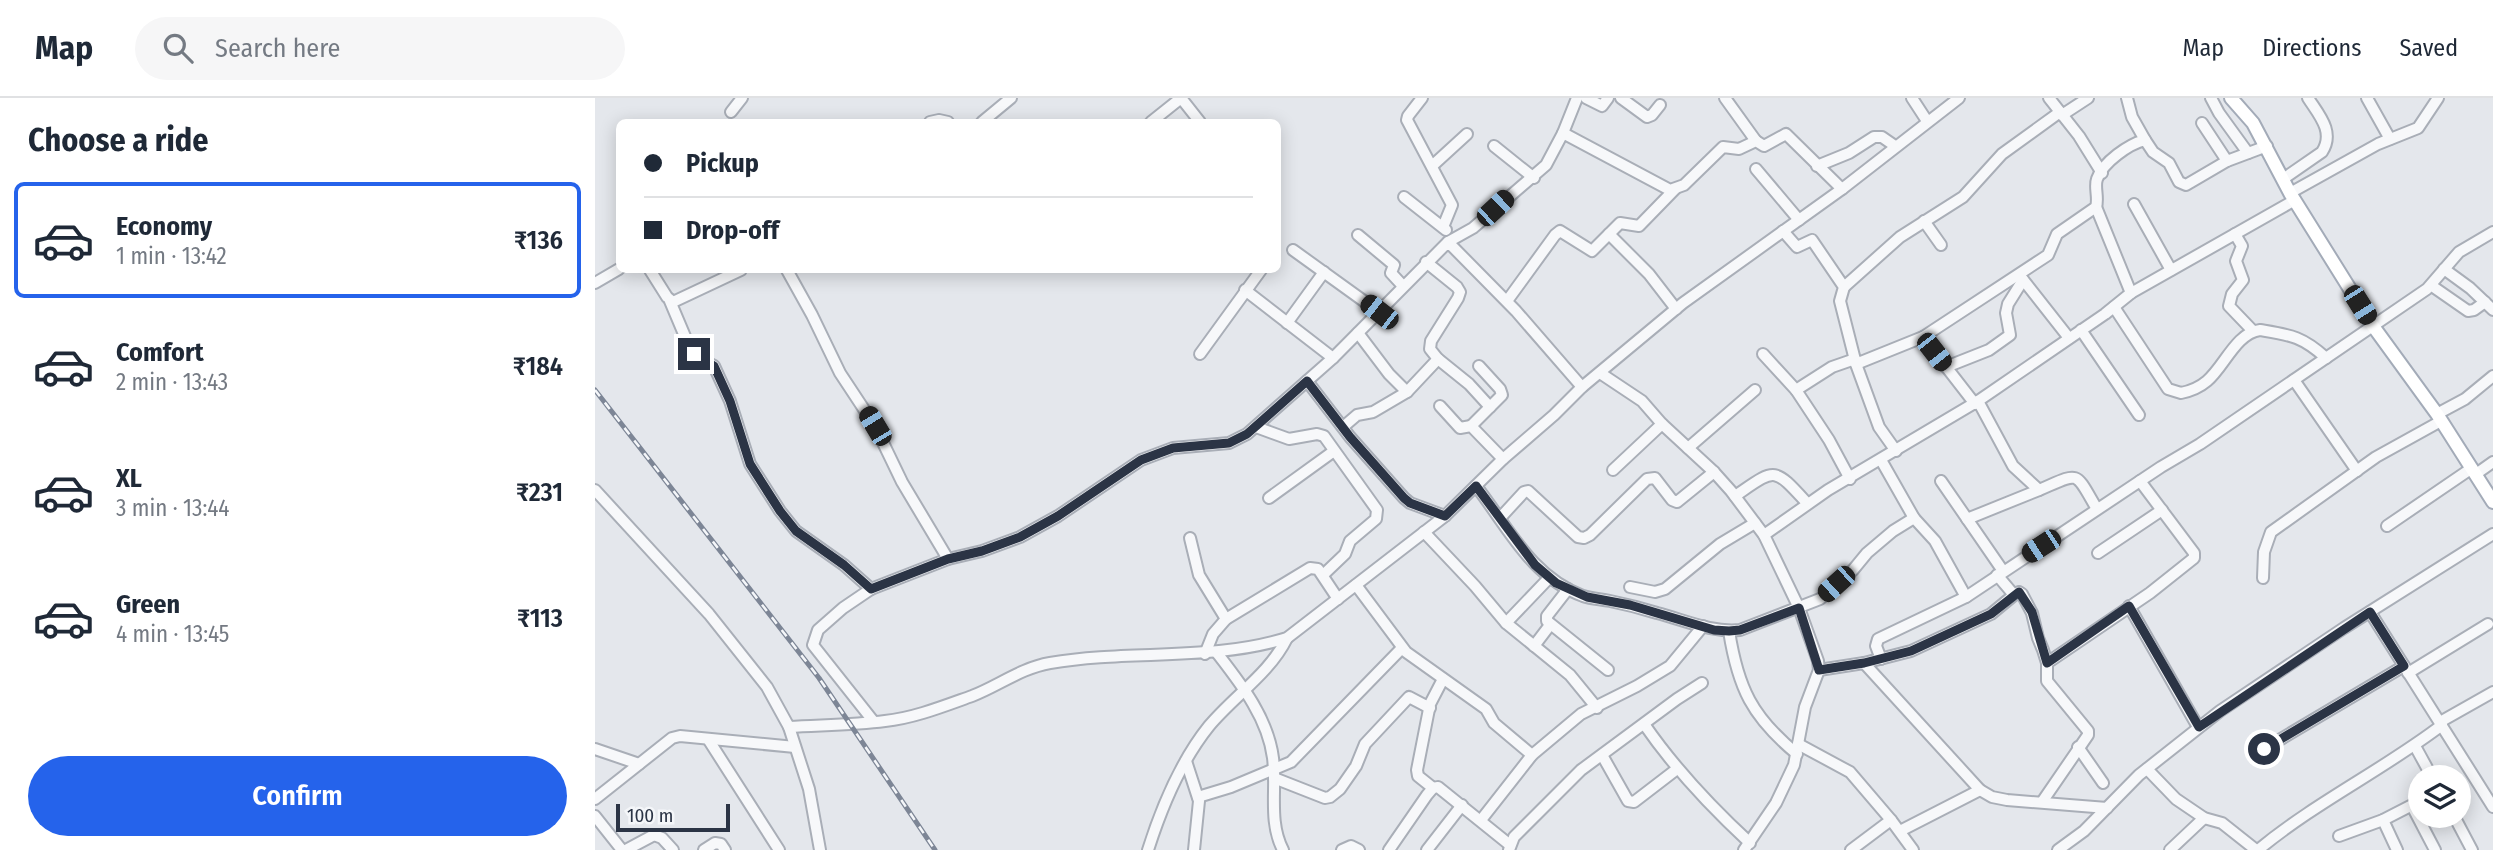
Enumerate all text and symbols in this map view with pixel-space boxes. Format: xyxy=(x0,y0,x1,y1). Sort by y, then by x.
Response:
search box xyxy=(135,17,625,80)
text: Map xyxy=(35,28,93,68)
icon: search xyxy=(159,29,197,67)
text: Search here xyxy=(215,33,340,64)
text: Map xyxy=(2183,34,2224,62)
text: Directions xyxy=(2262,34,2361,62)
text: Saved xyxy=(2399,34,2458,62)
text: Choose a ride xyxy=(28,121,209,159)
text: Pickup xyxy=(686,148,759,179)
car xyxy=(1473,186,1518,230)
icon: car xyxy=(32,209,95,272)
text: Economy xyxy=(116,211,212,242)
text: Drop-off xyxy=(686,215,779,246)
text: ₹136 xyxy=(514,225,563,256)
text: 1 min · 13:42 xyxy=(116,242,227,270)
car xyxy=(2340,282,2381,328)
car xyxy=(1356,291,1403,333)
car xyxy=(1913,329,1956,375)
icon: car xyxy=(32,335,95,398)
text: Comfort xyxy=(116,337,204,368)
route end xyxy=(678,338,710,370)
text: ₹184 xyxy=(513,351,563,382)
text: 2 min · 13:43 xyxy=(116,368,228,396)
car xyxy=(856,403,895,449)
icon: car xyxy=(32,461,95,524)
text: XL xyxy=(116,463,142,494)
text: ₹231 xyxy=(516,477,563,508)
text: 3 min · 13:44 xyxy=(116,494,229,522)
car xyxy=(2018,526,2065,566)
car xyxy=(1814,562,1859,606)
icon: car xyxy=(32,587,95,650)
text: Green xyxy=(116,589,180,620)
text: ₹113 xyxy=(517,603,563,634)
text: 4 min · 13:45 xyxy=(116,620,229,648)
route start xyxy=(2248,733,2280,765)
button: Confirm xyxy=(28,756,567,836)
map controls xyxy=(2408,765,2471,828)
button: layers xyxy=(2408,765,2471,828)
scale bar xyxy=(616,801,730,833)
text: 100 m xyxy=(627,804,673,827)

